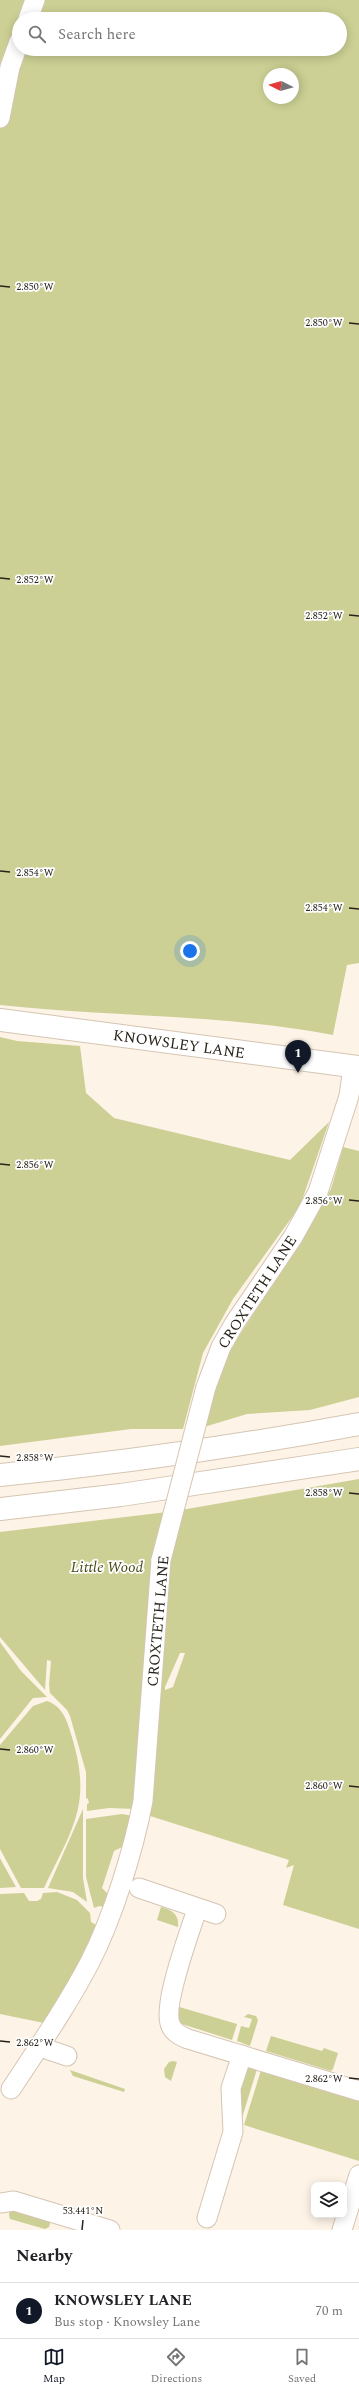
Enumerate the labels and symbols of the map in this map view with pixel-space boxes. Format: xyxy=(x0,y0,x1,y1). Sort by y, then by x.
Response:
north arrow xyxy=(263,68,299,104)
text: 2.850°W xyxy=(16,279,54,295)
text: 2.850°W xyxy=(305,315,343,331)
text: 2.852°W xyxy=(16,572,54,588)
text: 2.852°W xyxy=(305,608,343,624)
text: 2.854°W xyxy=(16,865,54,881)
text: 2.854°W xyxy=(305,900,343,916)
your location xyxy=(180,941,200,961)
street label: KNOWSLEY LANE xyxy=(112,1024,246,1065)
pin: 1 xyxy=(285,1040,311,1073)
text: 2.856°W xyxy=(16,1157,54,1173)
text: 2.856°W xyxy=(305,1193,343,1209)
street label: CROXTETH LANE xyxy=(212,1231,303,1354)
text: 2.858°W xyxy=(16,1450,54,1466)
text: 2.858°W xyxy=(305,1485,343,1501)
street label: CROXTETH LANE xyxy=(141,1555,176,1688)
park label: Little Wood xyxy=(71,1556,144,1579)
text: 2.860°W xyxy=(16,1742,54,1758)
text: 2.860°W xyxy=(305,1778,343,1794)
text: 2.862°W xyxy=(16,2035,54,2051)
text: 2.862°W xyxy=(305,2071,343,2087)
text: 53.441°N xyxy=(63,2203,103,2219)

